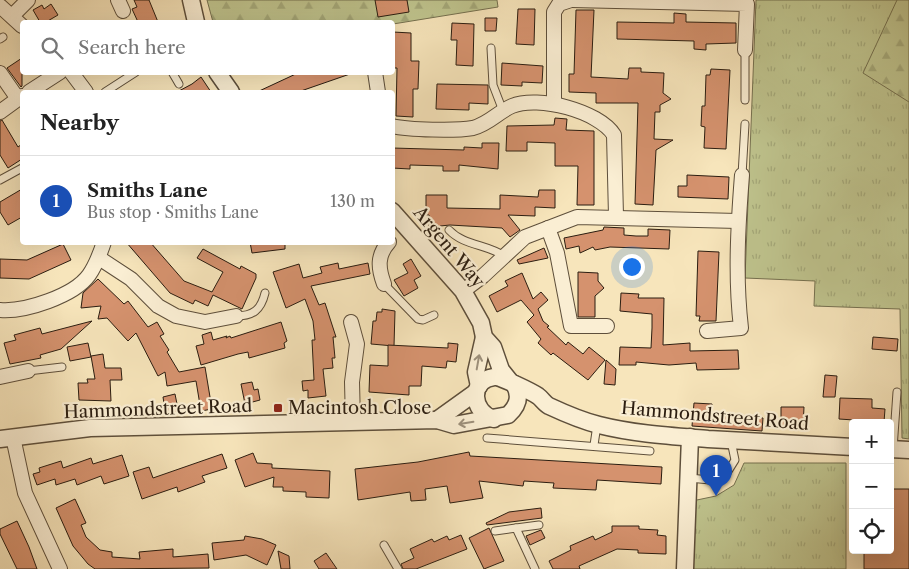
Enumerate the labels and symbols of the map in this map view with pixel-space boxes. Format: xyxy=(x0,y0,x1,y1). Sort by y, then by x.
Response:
street label: Argent Way xyxy=(408,201,490,293)
your location xyxy=(619,254,645,280)
one-way arrow xyxy=(474,354,484,370)
street label: Hammondstreet Road xyxy=(63,395,253,423)
place label: Macintosh Close xyxy=(288,397,431,419)
street label: Hammondstreet Road xyxy=(620,397,810,435)
marker: Macintosh Close xyxy=(272,402,284,414)
one-way arrow xyxy=(458,418,474,428)
pin: 1 xyxy=(700,455,732,496)

